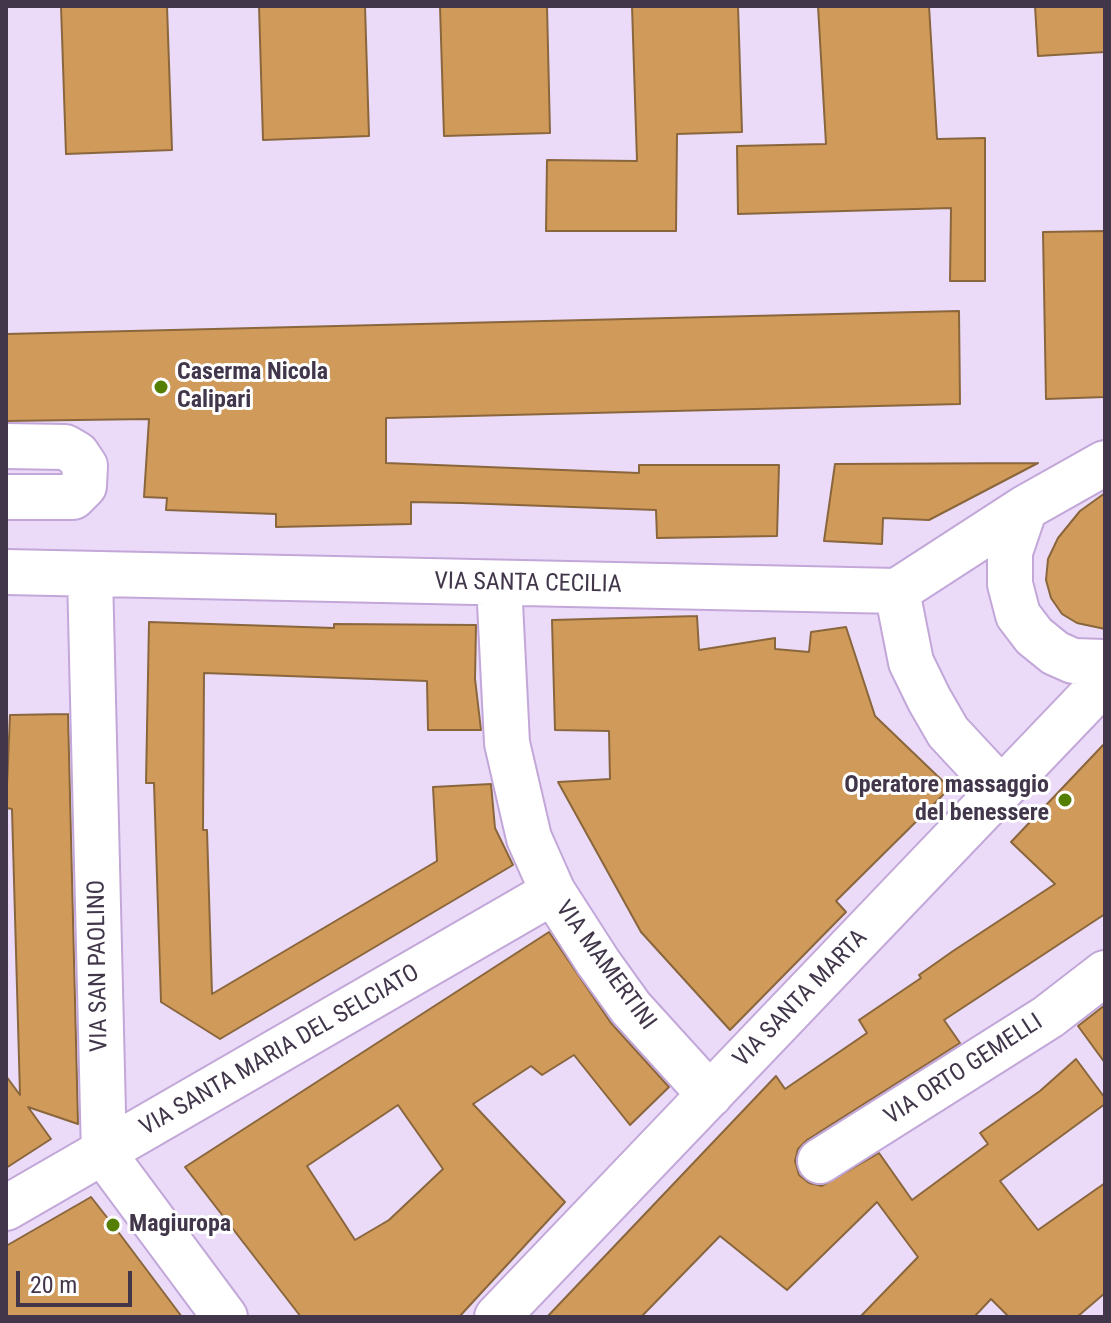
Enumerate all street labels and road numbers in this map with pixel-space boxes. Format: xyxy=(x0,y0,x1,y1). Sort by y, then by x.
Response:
street label: VIA SANTA CECILIA xyxy=(434,568,622,600)
street label: VIA SAN PAOLINO xyxy=(83,880,115,1052)
street label: VIA MAMERTINI xyxy=(549,896,661,1036)
street label: VIA SANTA MARTA xyxy=(728,924,874,1074)
street label: VIA SANTA MARIA DEL SELCIATO xyxy=(135,959,425,1143)
street label: VIA ORTO GEMELLI xyxy=(880,1008,1048,1132)

